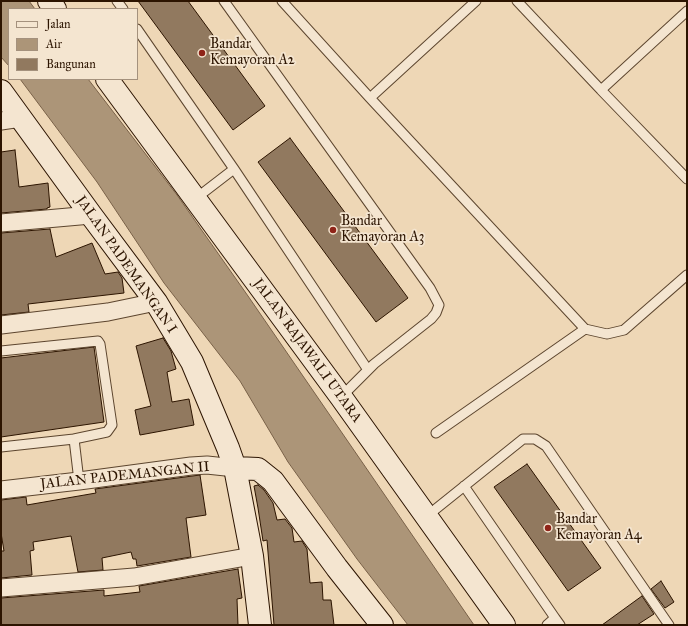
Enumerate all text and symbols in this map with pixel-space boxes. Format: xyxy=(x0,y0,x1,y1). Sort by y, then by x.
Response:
legend xyxy=(8,8,138,80)
text: Jalan xyxy=(46,17,70,31)
text: Air xyxy=(46,37,62,51)
place label: Bandar Kemayoran A2 xyxy=(210,37,295,70)
marker: Bandar Kemayoran A2 xyxy=(197,48,207,58)
text: Bangunan xyxy=(46,57,96,71)
street label: JALAN PADEMANGAN I xyxy=(72,193,180,337)
place label: Bandar Kemayoran A3 xyxy=(341,214,424,246)
marker: Bandar Kemayoran A3 xyxy=(328,225,338,235)
street label: JALAN RAJAWALI UTARA xyxy=(249,276,365,426)
street label: JALAN PADEMANGAN II xyxy=(40,459,210,493)
place label: Bandar Kemayoran A4 xyxy=(556,512,642,544)
marker: Bandar Kemayoran A4 xyxy=(543,523,553,533)

